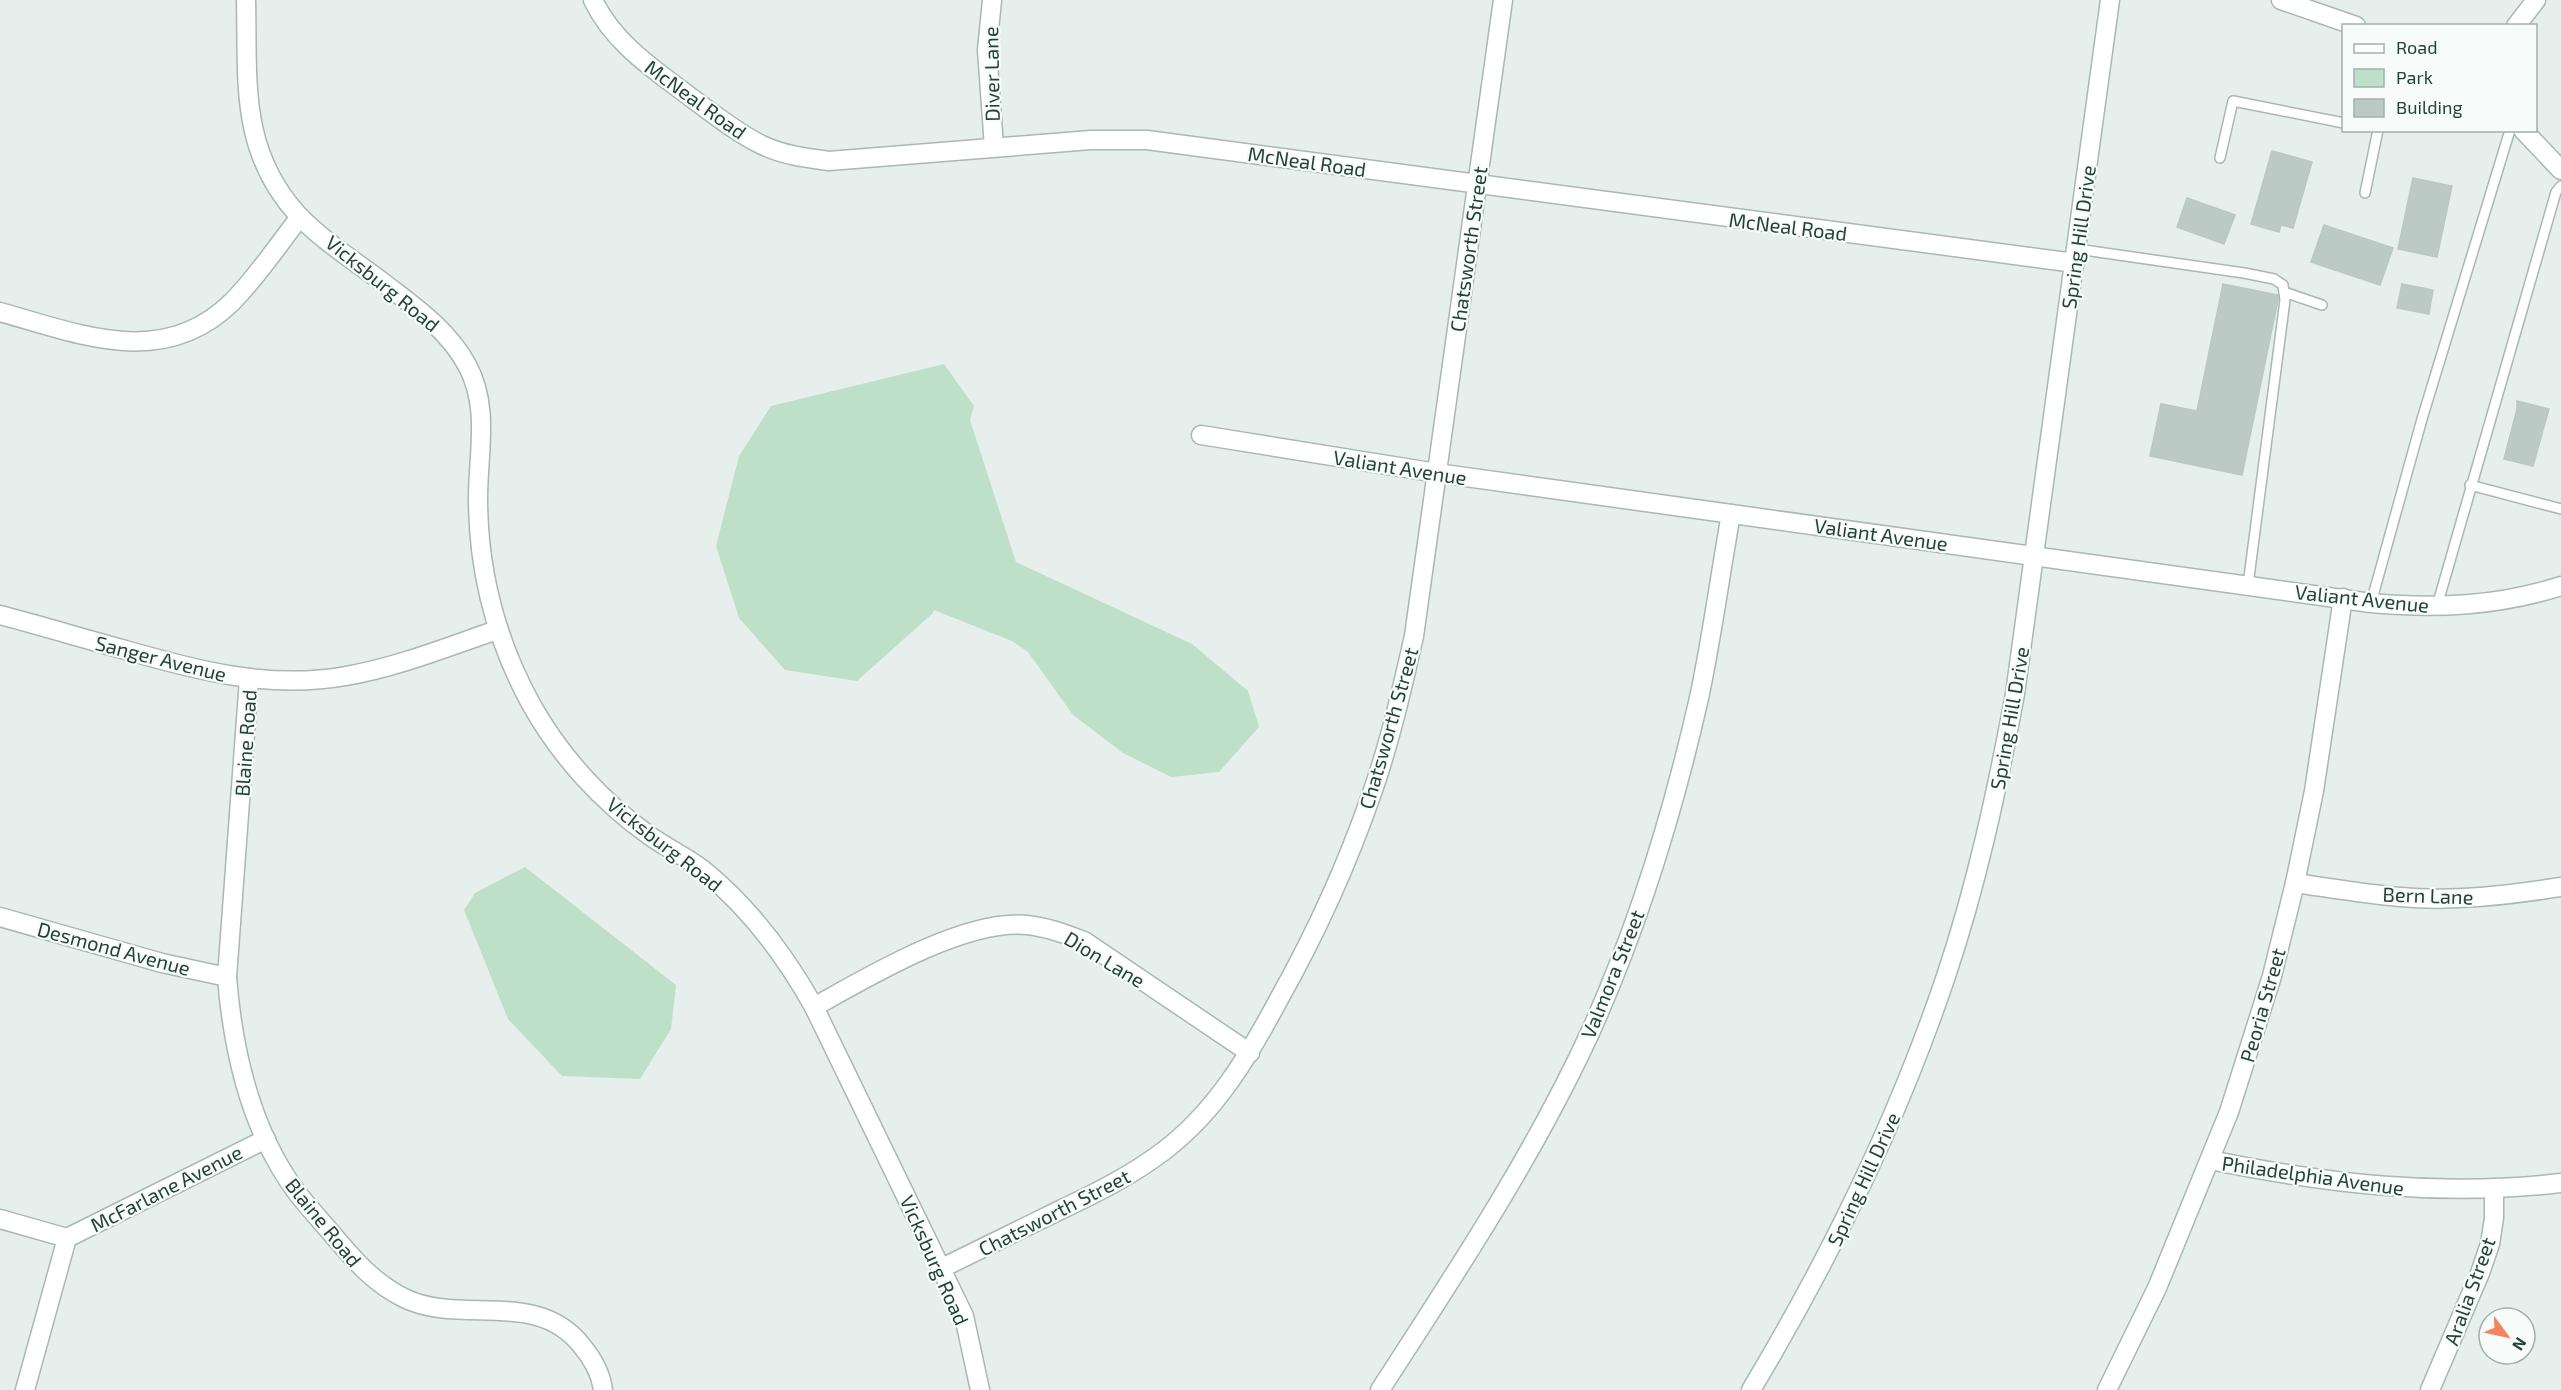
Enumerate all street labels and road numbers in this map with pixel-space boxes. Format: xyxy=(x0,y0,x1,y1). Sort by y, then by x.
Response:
street label: Diver Lane xyxy=(978,26,1004,122)
street label: McNeal Road xyxy=(641,54,751,144)
street label: McNeal Road xyxy=(1246,141,1368,181)
street label: Chatsworth Street xyxy=(1445,164,1492,333)
street label: Spring Hill Drive xyxy=(2056,164,2100,310)
street label: McNeal Road xyxy=(1727,207,1849,245)
street label: Vicksburg Road xyxy=(321,230,445,336)
street label: Valiant Avenue xyxy=(1332,445,1468,489)
street label: Valiant Avenue xyxy=(1813,513,1949,555)
street label: Valiant Avenue xyxy=(2294,579,2430,617)
street label: Sanger Avenue xyxy=(93,630,229,686)
street label: Chatsworth Street xyxy=(1353,644,1423,812)
street label: Spring Hill Drive xyxy=(1985,645,2033,791)
street label: Blaine Road xyxy=(229,689,261,797)
street label: Vicksburg Road xyxy=(603,792,727,896)
street label: Bern Lane xyxy=(2382,881,2474,909)
street label: Valmora Street xyxy=(1575,906,1649,1042)
street label: Desmond Avenue xyxy=(35,916,193,980)
street label: Dion Lane xyxy=(1061,926,1149,992)
street label: Peoria Street xyxy=(2234,945,2290,1065)
street label: Spring Hill Drive xyxy=(1822,1108,1904,1250)
street label: McFarlane Avenue xyxy=(86,1139,246,1237)
street label: Philadelphia Avenue xyxy=(2220,1150,2406,1200)
street label: Chatsworth Street xyxy=(974,1163,1134,1261)
street label: Blaine Road xyxy=(281,1173,367,1271)
street label: Vicksburg Road xyxy=(896,1191,974,1329)
street label: Aralia Street xyxy=(2438,1233,2500,1348)

